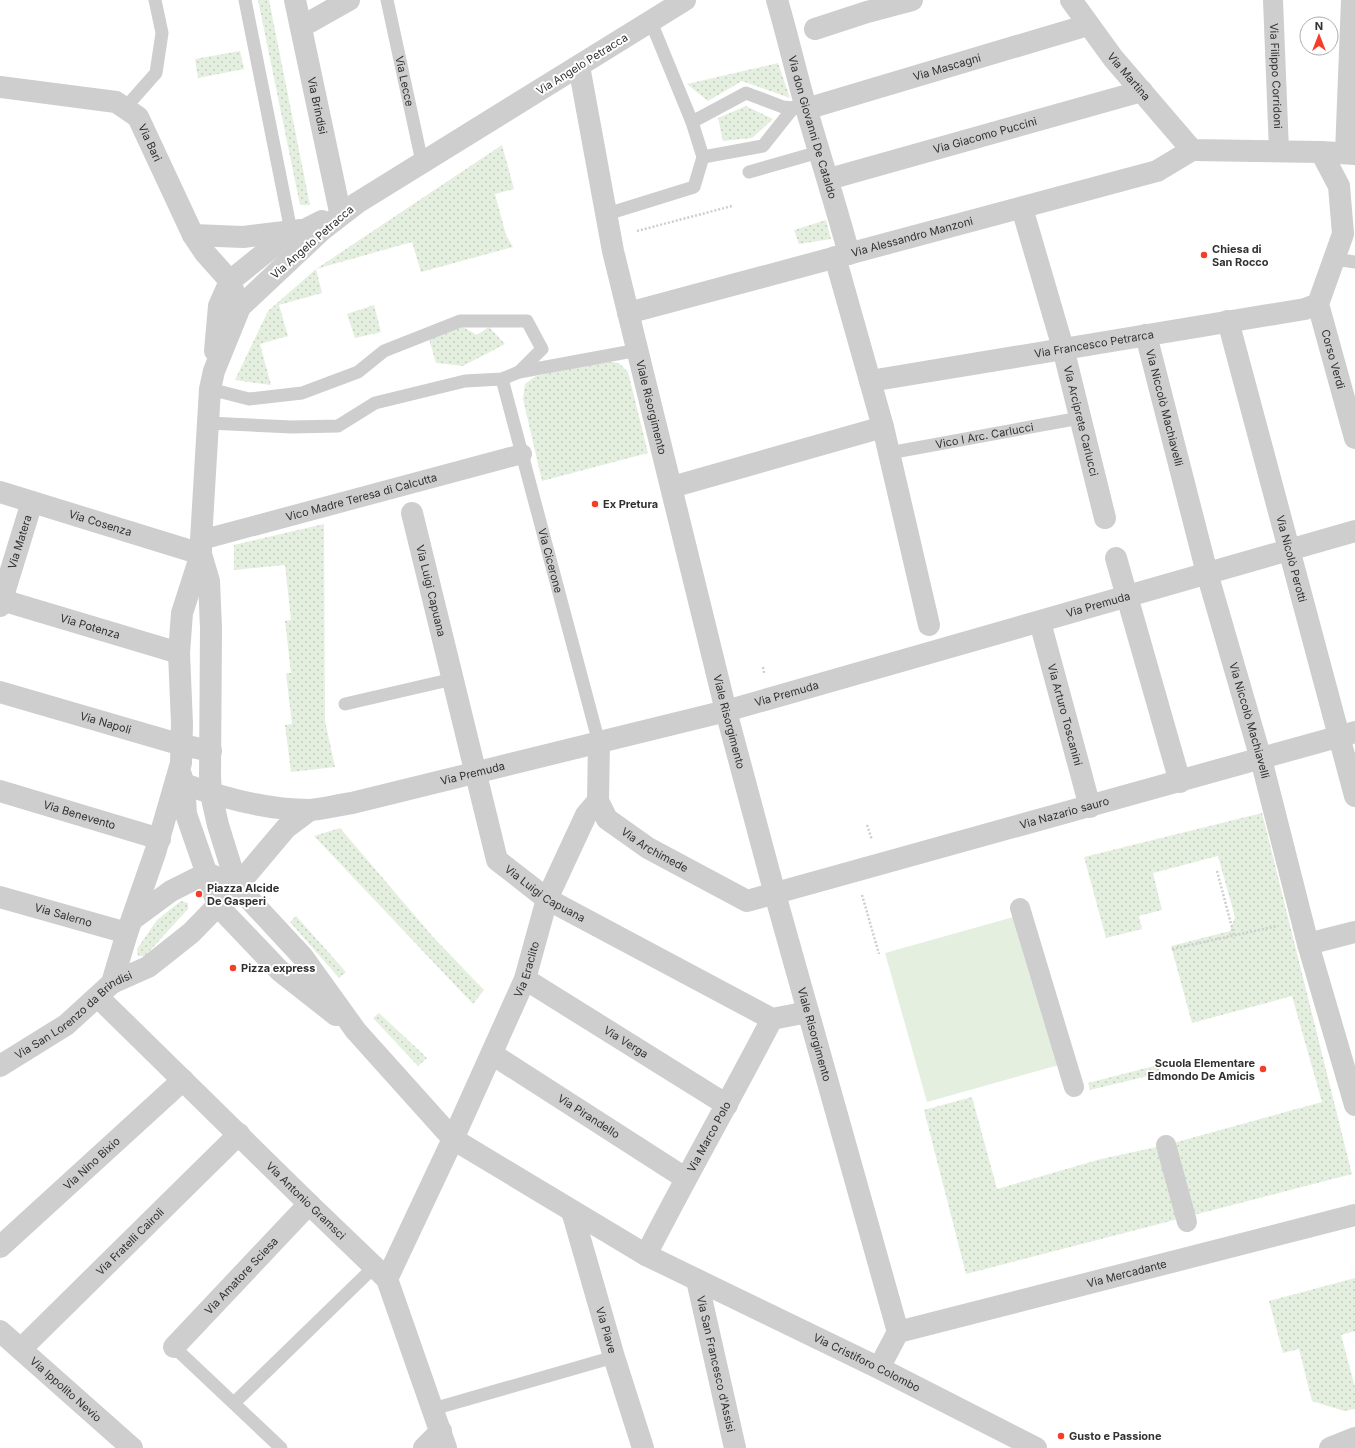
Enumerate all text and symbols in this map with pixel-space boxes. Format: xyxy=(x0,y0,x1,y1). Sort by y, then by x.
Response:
north arrow xyxy=(1299,16,1339,56)
text: N xyxy=(1315,19,1323,33)
street label: Via Filippo Corridoni xyxy=(1267,23,1285,129)
street label: Via Angelo Petracca xyxy=(534,30,630,98)
street label: Via Mascagni xyxy=(911,50,982,84)
street label: Via Martina xyxy=(1104,50,1153,103)
street label: Via don Giovanni De Cataldo xyxy=(785,54,840,201)
street label: Via Lecce xyxy=(392,55,417,108)
street label: Via Brindisi xyxy=(305,76,330,136)
street label: Via Giacomo Puccini xyxy=(932,114,1038,156)
street label: Via Bari xyxy=(135,122,165,164)
street label: Via Angelo Petracca xyxy=(268,202,356,282)
street label: Via Alessandro Manzoni xyxy=(850,214,974,260)
place label: Chiesa di San Rocco xyxy=(1212,242,1269,269)
marker: Chiesa di San Rocco xyxy=(1199,250,1209,260)
street label: Via Francesco Petrarca xyxy=(1033,327,1155,361)
street label: Corso Verdi xyxy=(1318,328,1348,390)
street label: Via Niccolò Machiavelli xyxy=(1143,348,1186,468)
street label: Viale Risorgimento xyxy=(633,359,670,456)
street label: Via Arciprete Carlucci xyxy=(1061,364,1101,478)
street label: Vico I Arc. Carlucci xyxy=(934,420,1035,451)
street label: Vico Madre Teresa di Calcutta xyxy=(284,470,439,524)
place label: Ex Pretura xyxy=(603,497,658,511)
marker: Ex Pretura xyxy=(590,499,600,509)
street label: Via Cosenza xyxy=(67,507,134,539)
street label: Via Matera xyxy=(5,513,35,571)
street label: Via Nicolò Perotti xyxy=(1273,514,1310,604)
street label: Via Cicerone xyxy=(535,527,566,595)
street label: Via Luigi Capuana xyxy=(413,543,449,638)
street label: Via Premuda xyxy=(1064,589,1132,620)
street label: Via Potenza xyxy=(59,611,122,642)
street label: Via Niccolò Machiavelli xyxy=(1226,661,1273,780)
street label: Via Arturo Toscanini xyxy=(1045,662,1085,767)
street label: Viale Risorgimento xyxy=(710,673,748,771)
street label: Via Premuda xyxy=(753,678,820,709)
street label: Via Napoli xyxy=(78,709,133,737)
street label: Via Premuda xyxy=(439,759,506,788)
street label: Via Nazario sauro xyxy=(1018,794,1111,832)
street label: Via Benevento xyxy=(42,797,118,832)
street label: Via Archimede xyxy=(618,824,691,875)
street label: Via Luigi Capuana xyxy=(502,862,588,925)
place label: Piazza Alcide De Gasperi xyxy=(207,881,280,908)
marker: Piazza Alcide De Gasperi xyxy=(194,889,204,899)
street label: Via Salerno xyxy=(33,900,94,930)
street label: Via Eraclito xyxy=(511,939,542,1000)
place label: Pizza express xyxy=(241,961,315,975)
marker: Pizza express xyxy=(228,963,238,973)
street label: Via San Lorenzo da Brindisi xyxy=(12,968,134,1062)
street label: Viale Risorgimento xyxy=(795,986,834,1083)
street label: Via Verga xyxy=(601,1023,651,1061)
place label: Scuola Elementare Edmondo De Amicis xyxy=(1148,1056,1255,1083)
marker: Scuola Elementare Edmondo De Amicis xyxy=(1258,1064,1268,1074)
street label: Via Pirandello xyxy=(555,1091,623,1142)
street label: Via Marco Polo xyxy=(684,1099,734,1175)
street label: Via Nino Bixio xyxy=(60,1134,123,1193)
street label: Via Antonio Gramsci xyxy=(263,1159,349,1242)
street label: Via Fratelli Cairoli xyxy=(93,1205,167,1278)
street label: Via Amatore Sciesa xyxy=(202,1234,281,1317)
street label: Via Mercadante xyxy=(1085,1257,1168,1290)
street label: Via San Francesco d'Assisi xyxy=(694,1294,738,1433)
street label: Via Piave xyxy=(593,1305,620,1355)
street label: Via Cristiforo Colombo xyxy=(811,1330,923,1395)
street label: Via Ippolito Nevio xyxy=(27,1354,105,1425)
place label: Gusto e Passione xyxy=(1069,1429,1162,1443)
marker: Gusto e Passione xyxy=(1056,1431,1066,1441)

